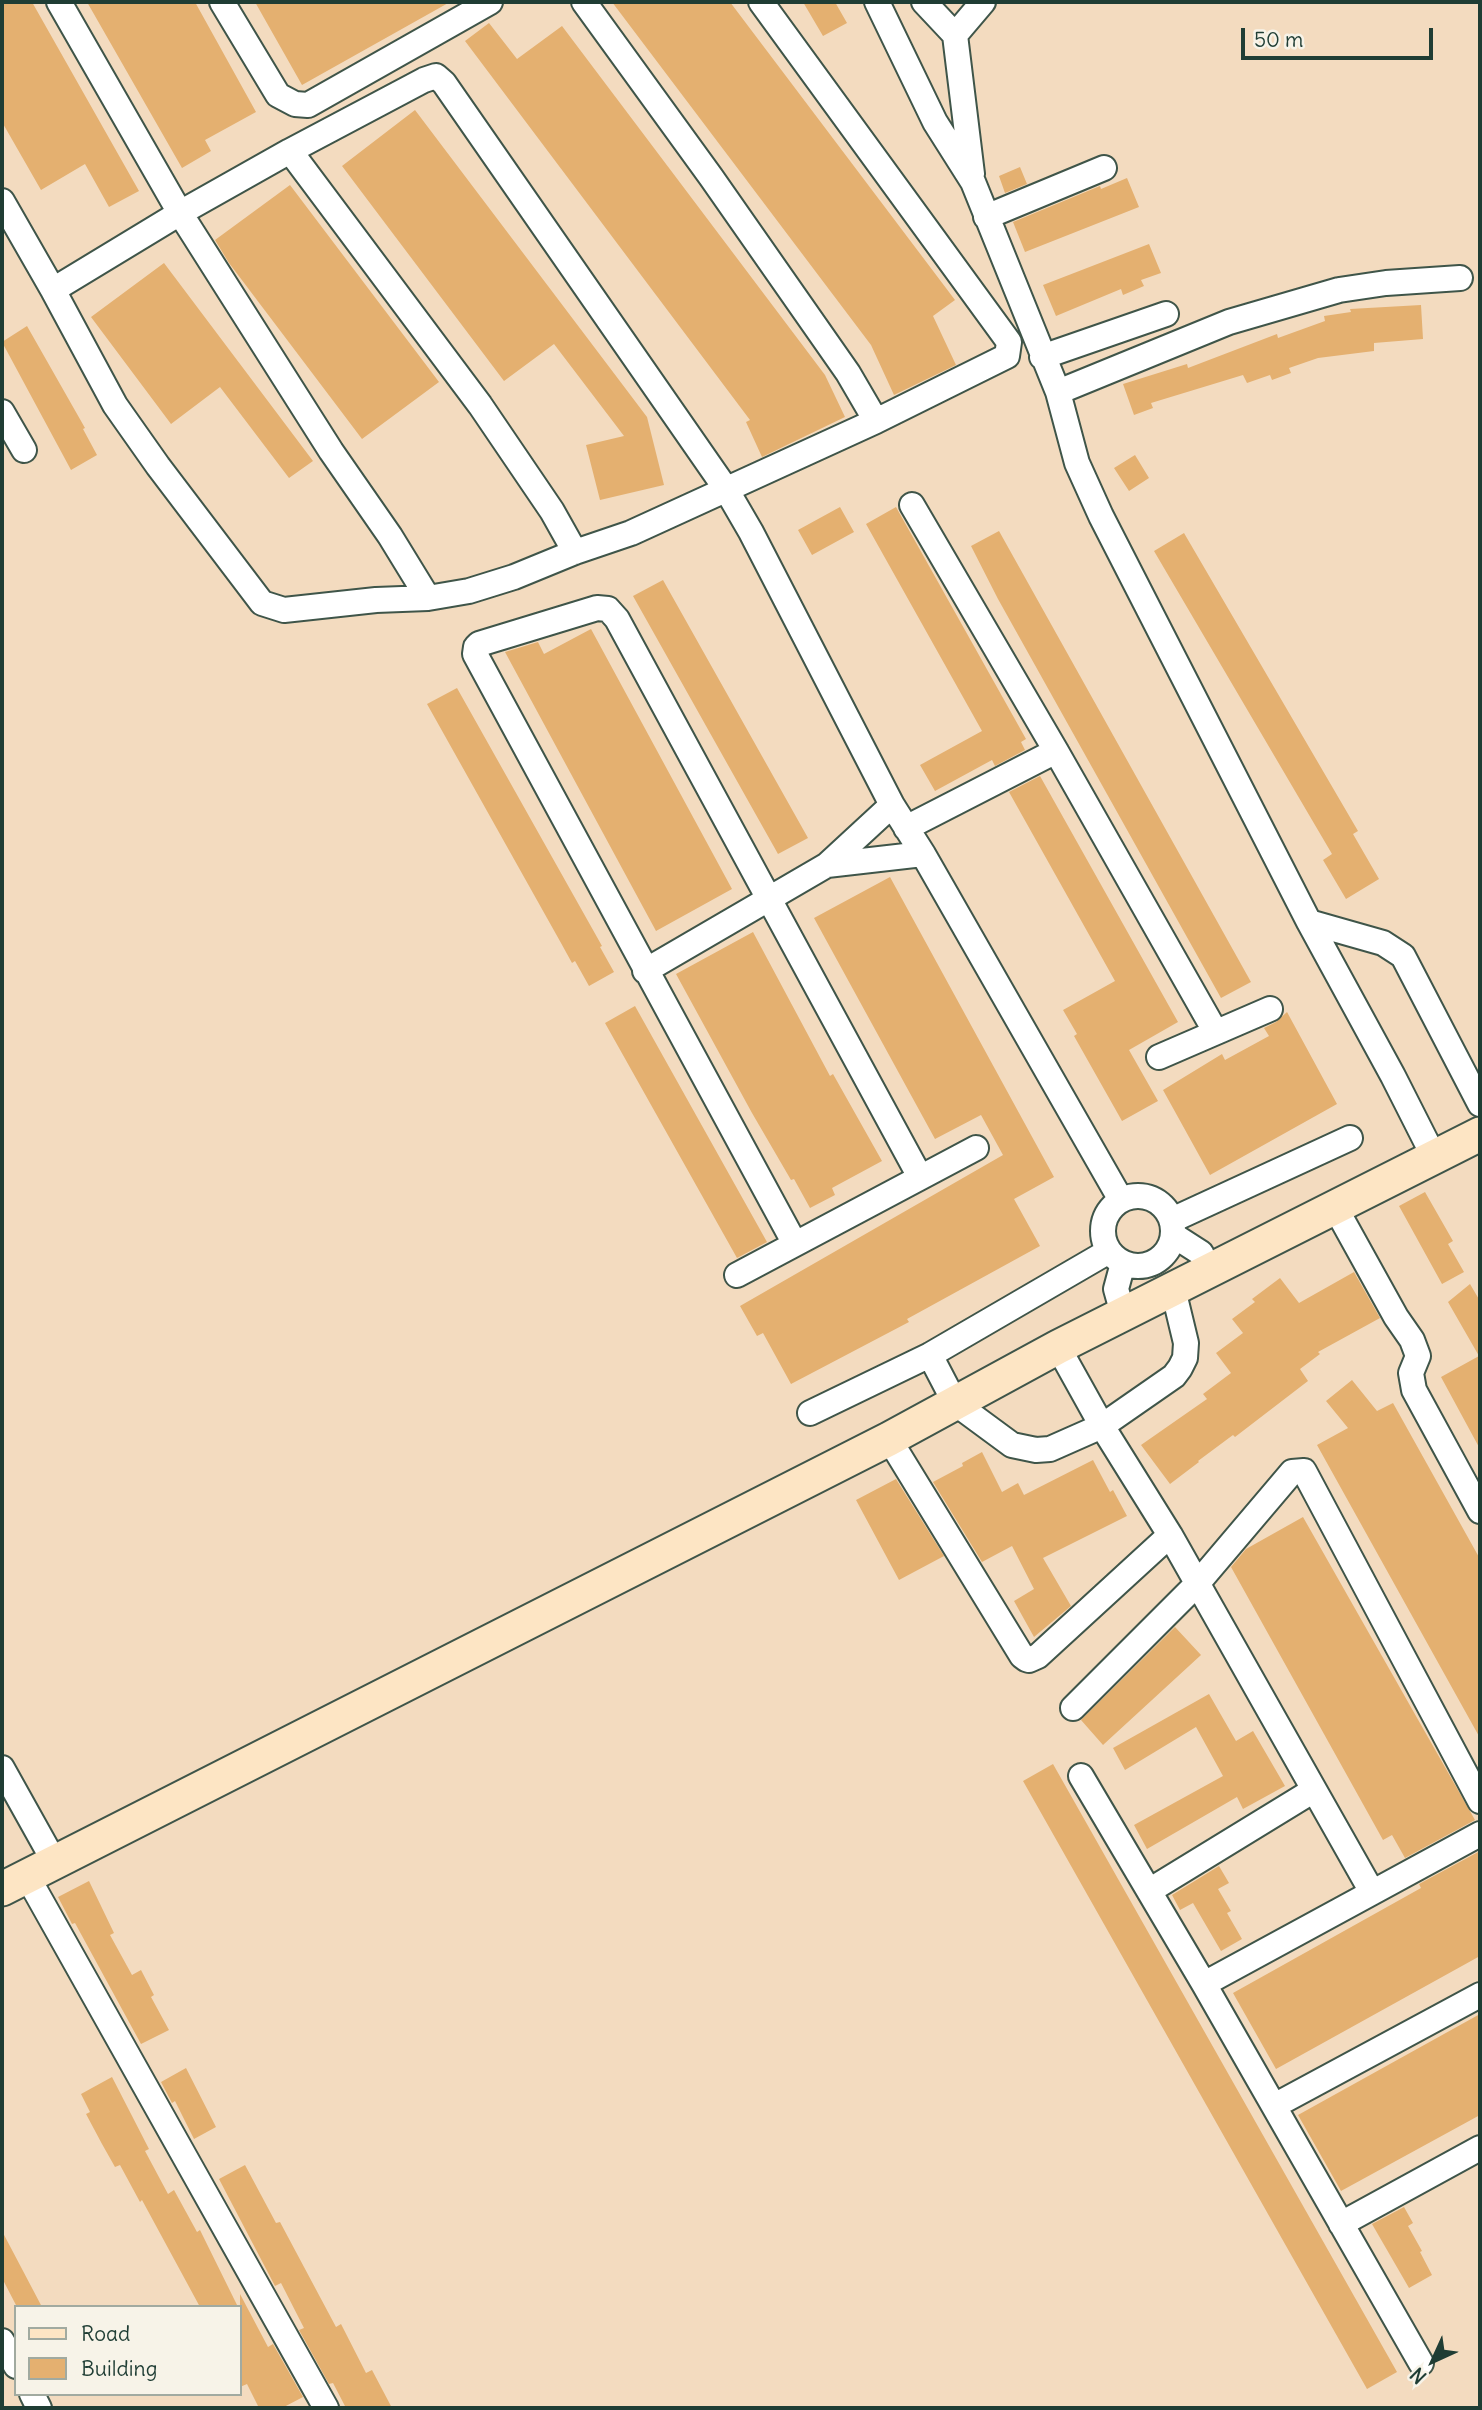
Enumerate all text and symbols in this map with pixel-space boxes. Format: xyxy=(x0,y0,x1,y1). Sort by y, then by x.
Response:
scale bar xyxy=(1244,14,1436,58)
text: 50 m xyxy=(1254,26,1303,53)
legend xyxy=(14,2305,242,2396)
text: Road xyxy=(81,2320,130,2347)
north arrow xyxy=(1398,2326,1468,2396)
text: Building xyxy=(81,2355,157,2382)
text: N xyxy=(1405,2363,1431,2389)

